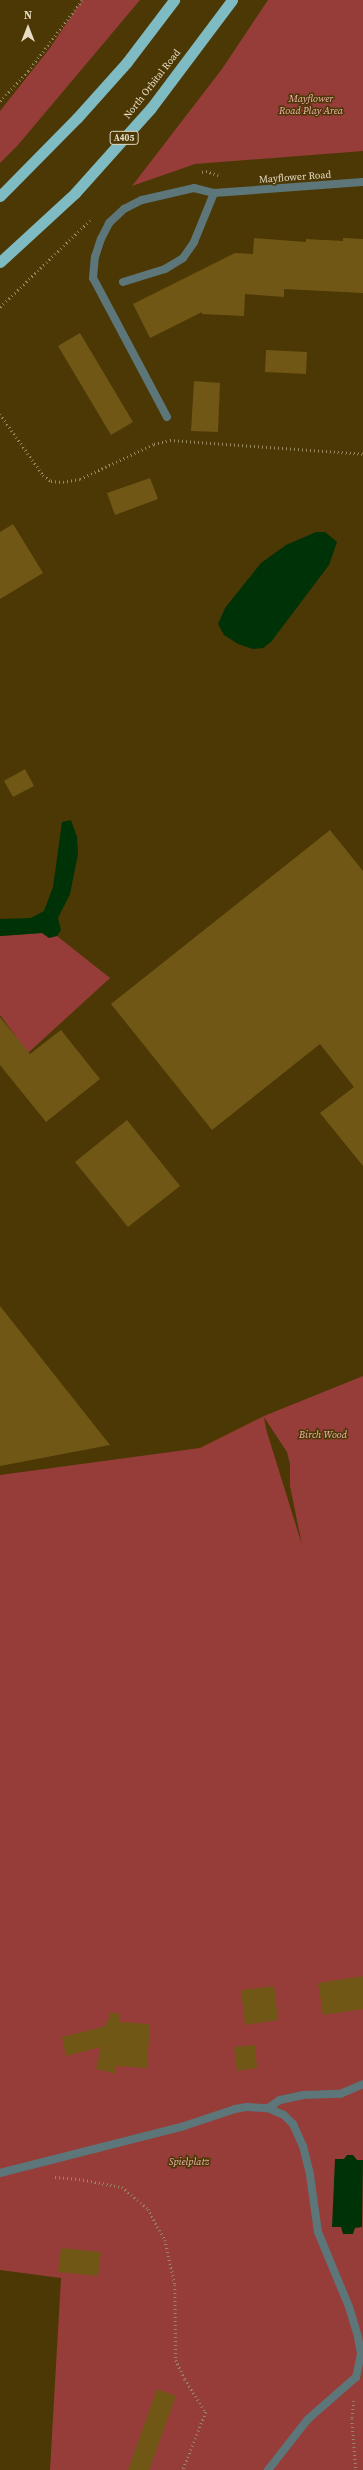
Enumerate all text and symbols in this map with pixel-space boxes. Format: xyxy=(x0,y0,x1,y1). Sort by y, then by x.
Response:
north arrow xyxy=(8,8,48,48)
text: N xyxy=(24,8,32,23)
street label: North Orbital Road xyxy=(121,47,183,121)
park label: Mayflower Road Play Area xyxy=(279,92,343,116)
road number: A405 xyxy=(109,131,139,145)
street label: Mayflower Road xyxy=(259,168,331,186)
park label: Birch Wood xyxy=(299,1429,347,1441)
park label: Spielplatz xyxy=(169,2156,209,2168)

